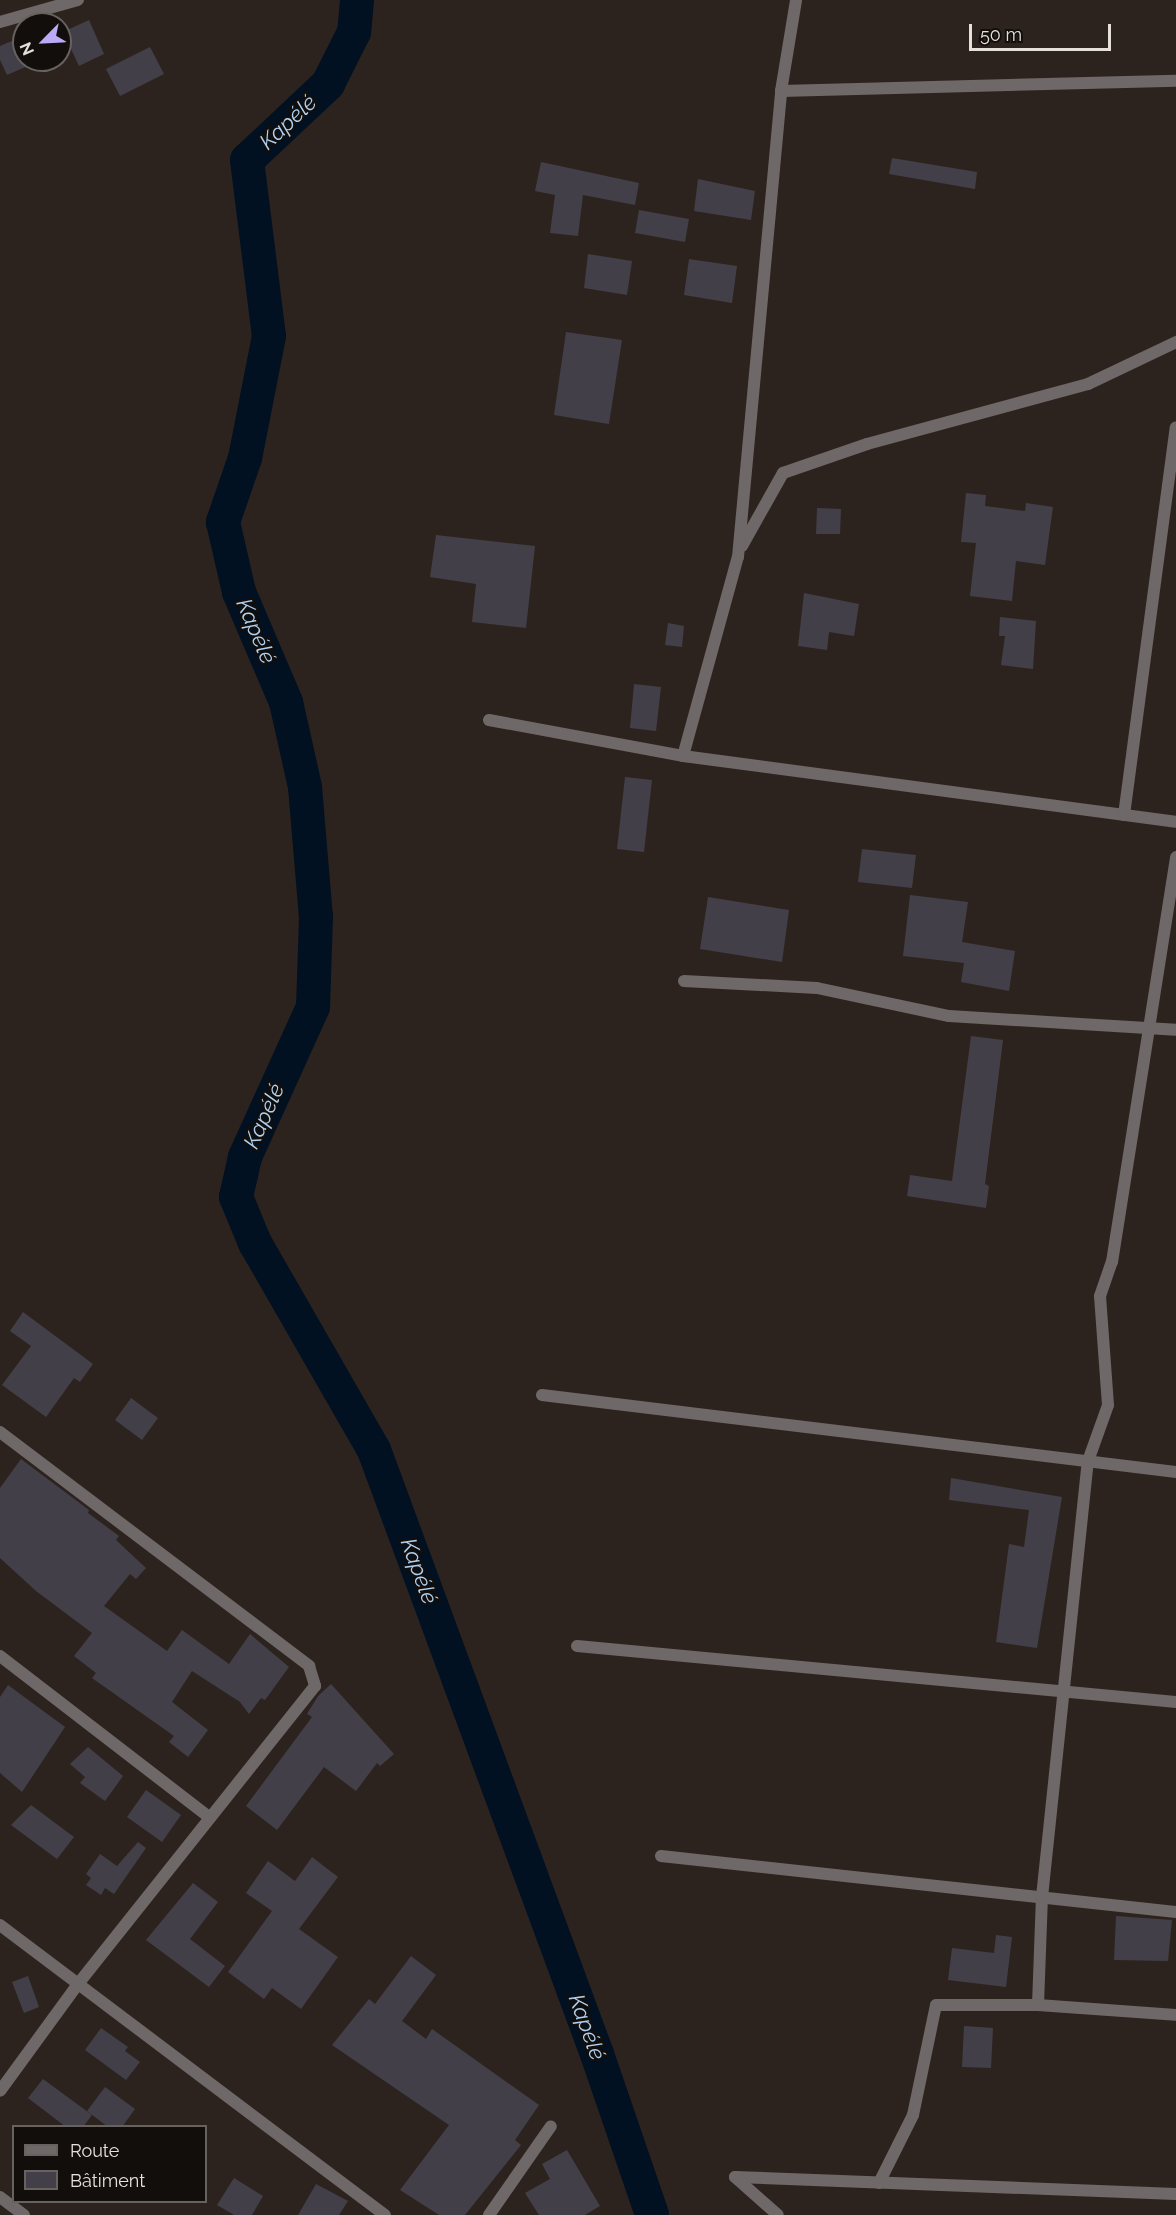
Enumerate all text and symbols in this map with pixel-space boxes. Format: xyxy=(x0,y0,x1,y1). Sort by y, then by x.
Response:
north arrow xyxy=(12,12,72,72)
scale bar xyxy=(972,12,1114,50)
text: 50 m xyxy=(980,24,1022,45)
text: N xyxy=(16,39,38,58)
water label: Kapélé xyxy=(254,89,322,155)
water label: Kapélé xyxy=(231,594,281,668)
water label: Kapélé xyxy=(238,1079,290,1153)
water label: Kapélé xyxy=(395,1534,443,1608)
water label: Kapélé xyxy=(563,1990,611,2064)
legend xyxy=(12,2125,207,2203)
text: Route xyxy=(70,2140,119,2161)
text: Bâtiment xyxy=(70,2170,145,2191)

